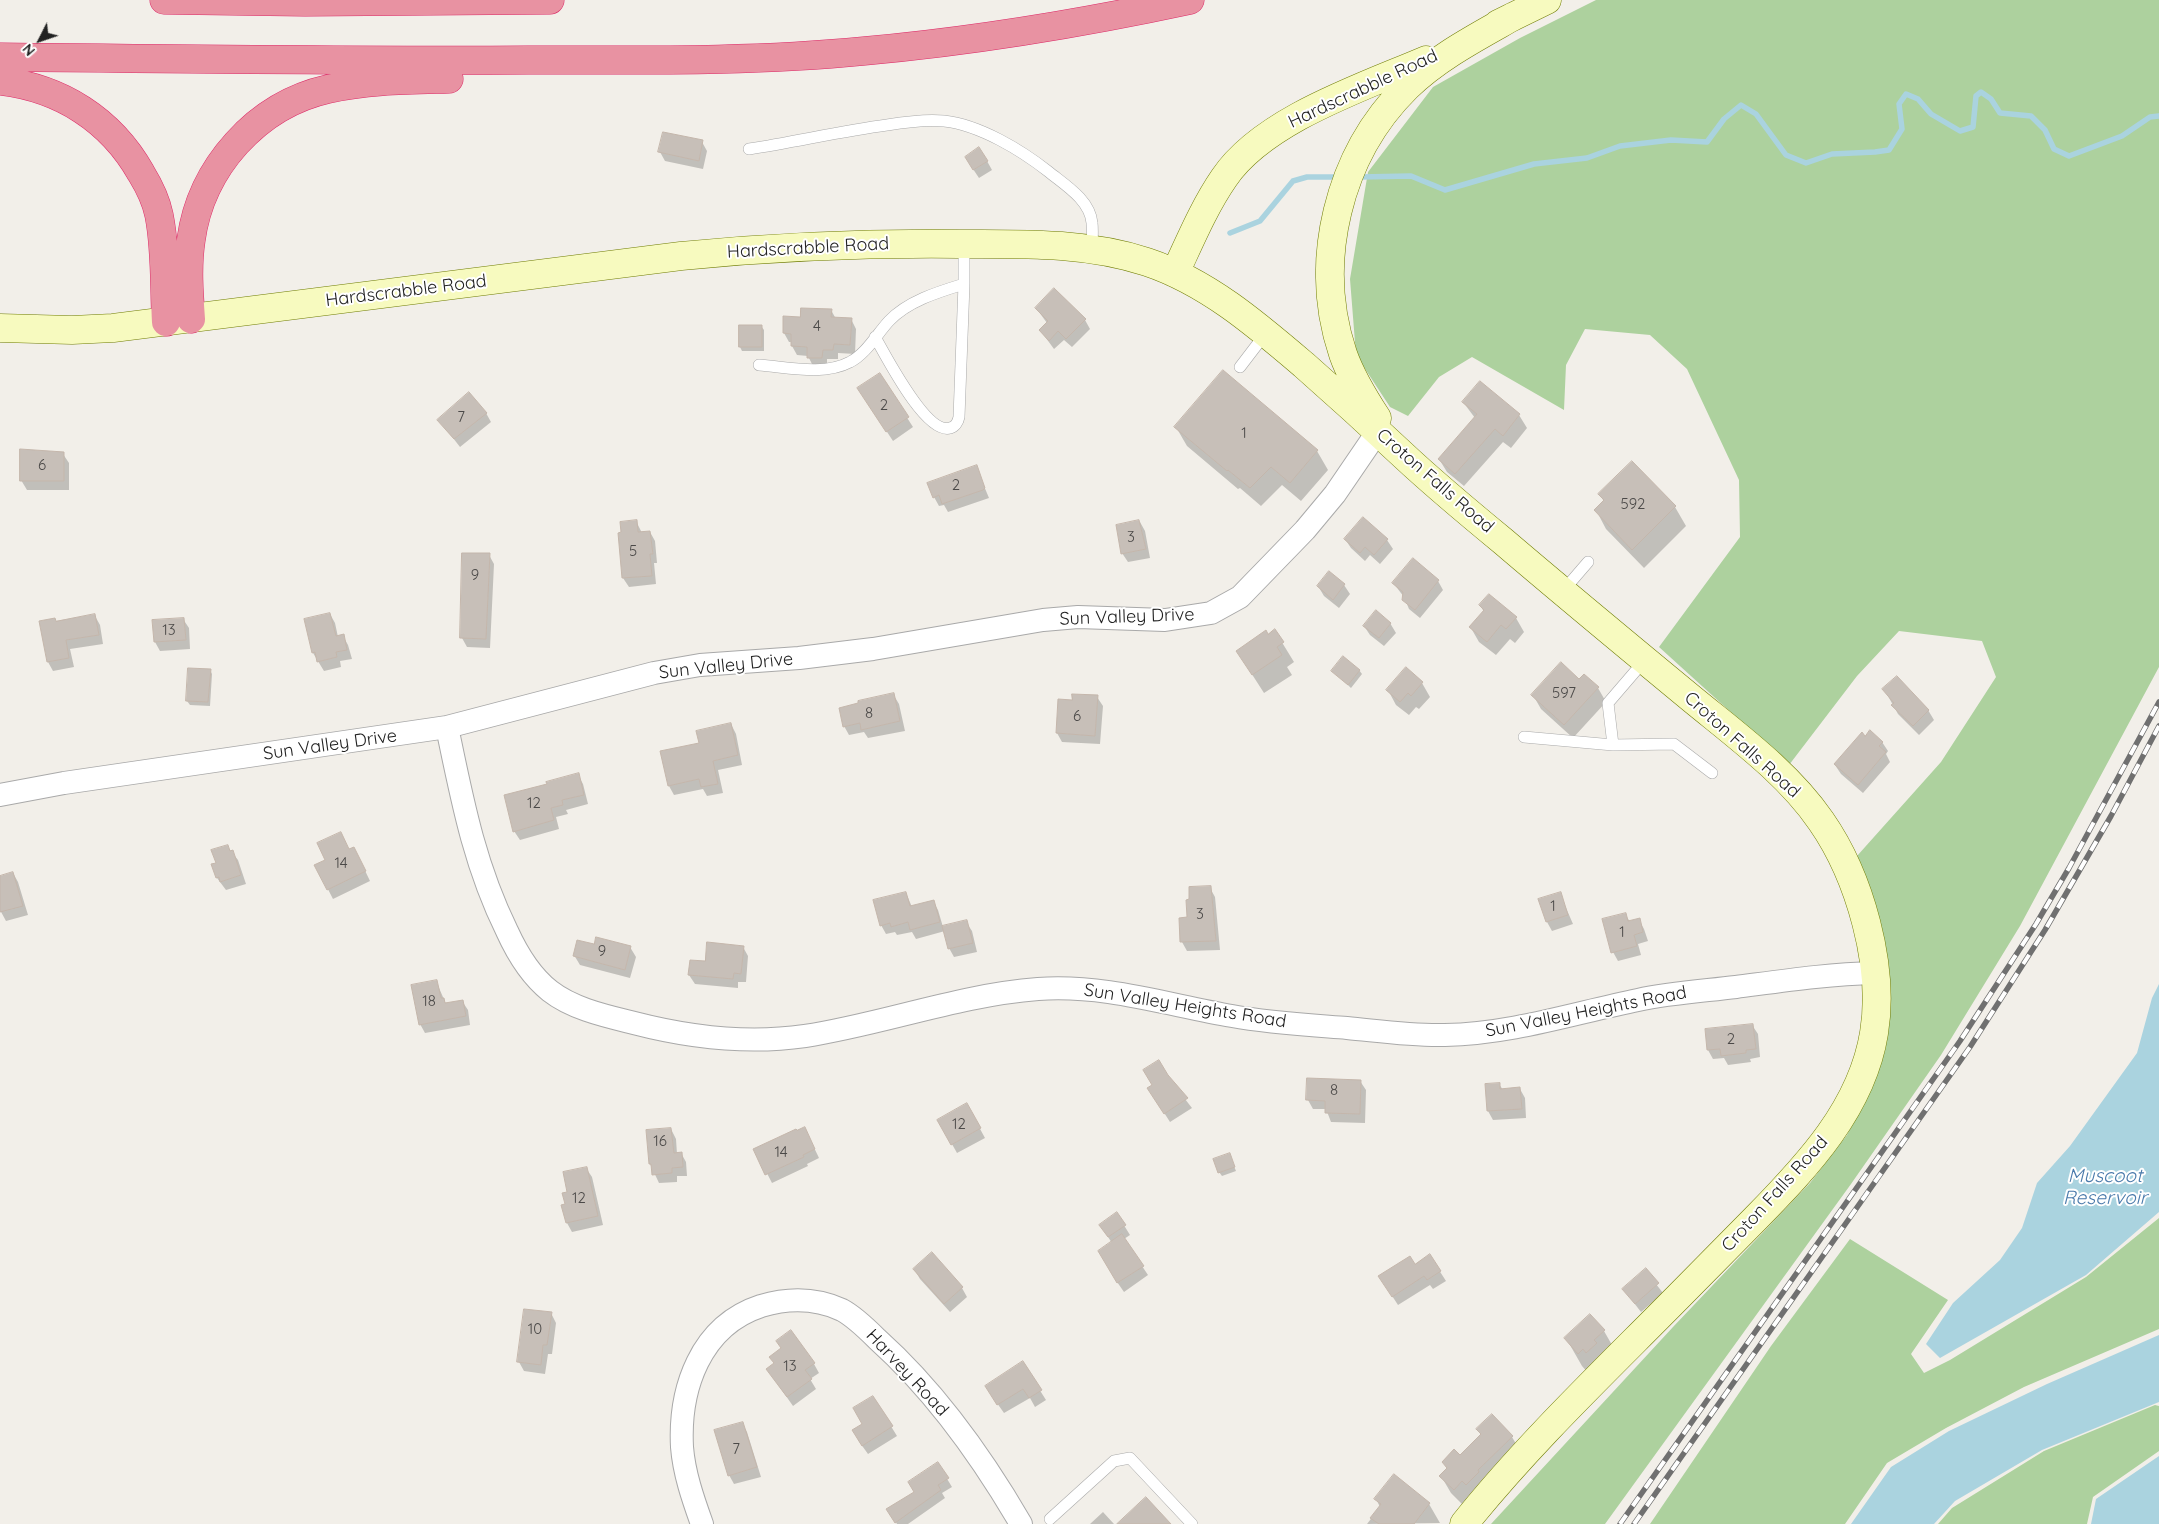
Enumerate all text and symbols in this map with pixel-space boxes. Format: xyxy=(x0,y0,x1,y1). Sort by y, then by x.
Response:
north arrow xyxy=(15,15,65,65)
text: N xyxy=(19,40,39,60)
street label: Hardscrabble Road xyxy=(1285,45,1441,133)
street label: Hardscrabble Road xyxy=(726,233,890,263)
street label: Hardscrabble Road xyxy=(324,270,488,312)
house number: 4 xyxy=(813,317,821,335)
house number: 2 xyxy=(880,396,888,414)
house number: 7 xyxy=(457,408,465,426)
house number: 1 xyxy=(1241,424,1247,442)
street label: Croton Falls Road xyxy=(1372,424,1498,538)
house number: 6 xyxy=(38,456,46,474)
house number: 2 xyxy=(952,476,960,494)
house number: 592 xyxy=(1621,495,1645,513)
house number: 3 xyxy=(1127,528,1135,546)
house number: 5 xyxy=(629,542,637,560)
house number: 9 xyxy=(471,566,479,584)
street label: Sun Valley Drive xyxy=(1059,604,1195,630)
house number: 13 xyxy=(162,621,176,639)
street label: Sun Valley Drive xyxy=(658,648,794,684)
house number: 597 xyxy=(1552,684,1576,702)
street label: Croton Falls Road xyxy=(1680,687,1804,803)
house number: 8 xyxy=(865,704,873,722)
house number: 6 xyxy=(1073,707,1081,725)
street label: Sun Valley Drive xyxy=(262,725,398,765)
house number: 12 xyxy=(527,794,541,812)
house number: 14 xyxy=(334,854,348,872)
house number: 1 xyxy=(1550,897,1556,915)
house number: 3 xyxy=(1196,905,1204,923)
house number: 1 xyxy=(1619,923,1625,941)
house number: 9 xyxy=(598,942,606,960)
street label: Sun Valley Heights Road xyxy=(1082,979,1288,1033)
street label: Sun Valley Heights Road xyxy=(1484,982,1688,1042)
house number: 18 xyxy=(422,992,436,1010)
house number: 2 xyxy=(1727,1030,1735,1048)
house number: 8 xyxy=(1330,1081,1338,1099)
house number: 12 xyxy=(952,1115,966,1133)
house number: 16 xyxy=(653,1132,667,1150)
street label: Croton Falls Road xyxy=(1717,1132,1833,1256)
house number: 14 xyxy=(774,1143,788,1161)
water label: Muscoot Reservoir xyxy=(2063,1165,2147,1209)
house number: 12 xyxy=(572,1189,586,1207)
house number: 10 xyxy=(528,1320,542,1338)
street label: Harvey Road xyxy=(861,1325,953,1421)
house number: 13 xyxy=(783,1357,797,1375)
house number: 7 xyxy=(732,1440,740,1458)

